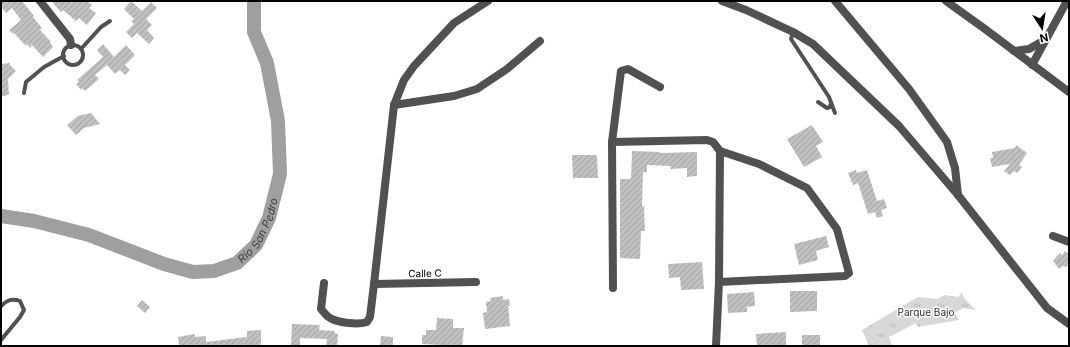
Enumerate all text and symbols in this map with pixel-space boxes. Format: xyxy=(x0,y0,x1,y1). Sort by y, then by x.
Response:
north arrow xyxy=(1022,8,1062,48)
text: N xyxy=(1039,30,1050,46)
water label: Río San Pedro xyxy=(235,196,281,266)
street label: Calle C xyxy=(408,267,442,279)
park label: Parque Bajo xyxy=(898,306,954,318)

